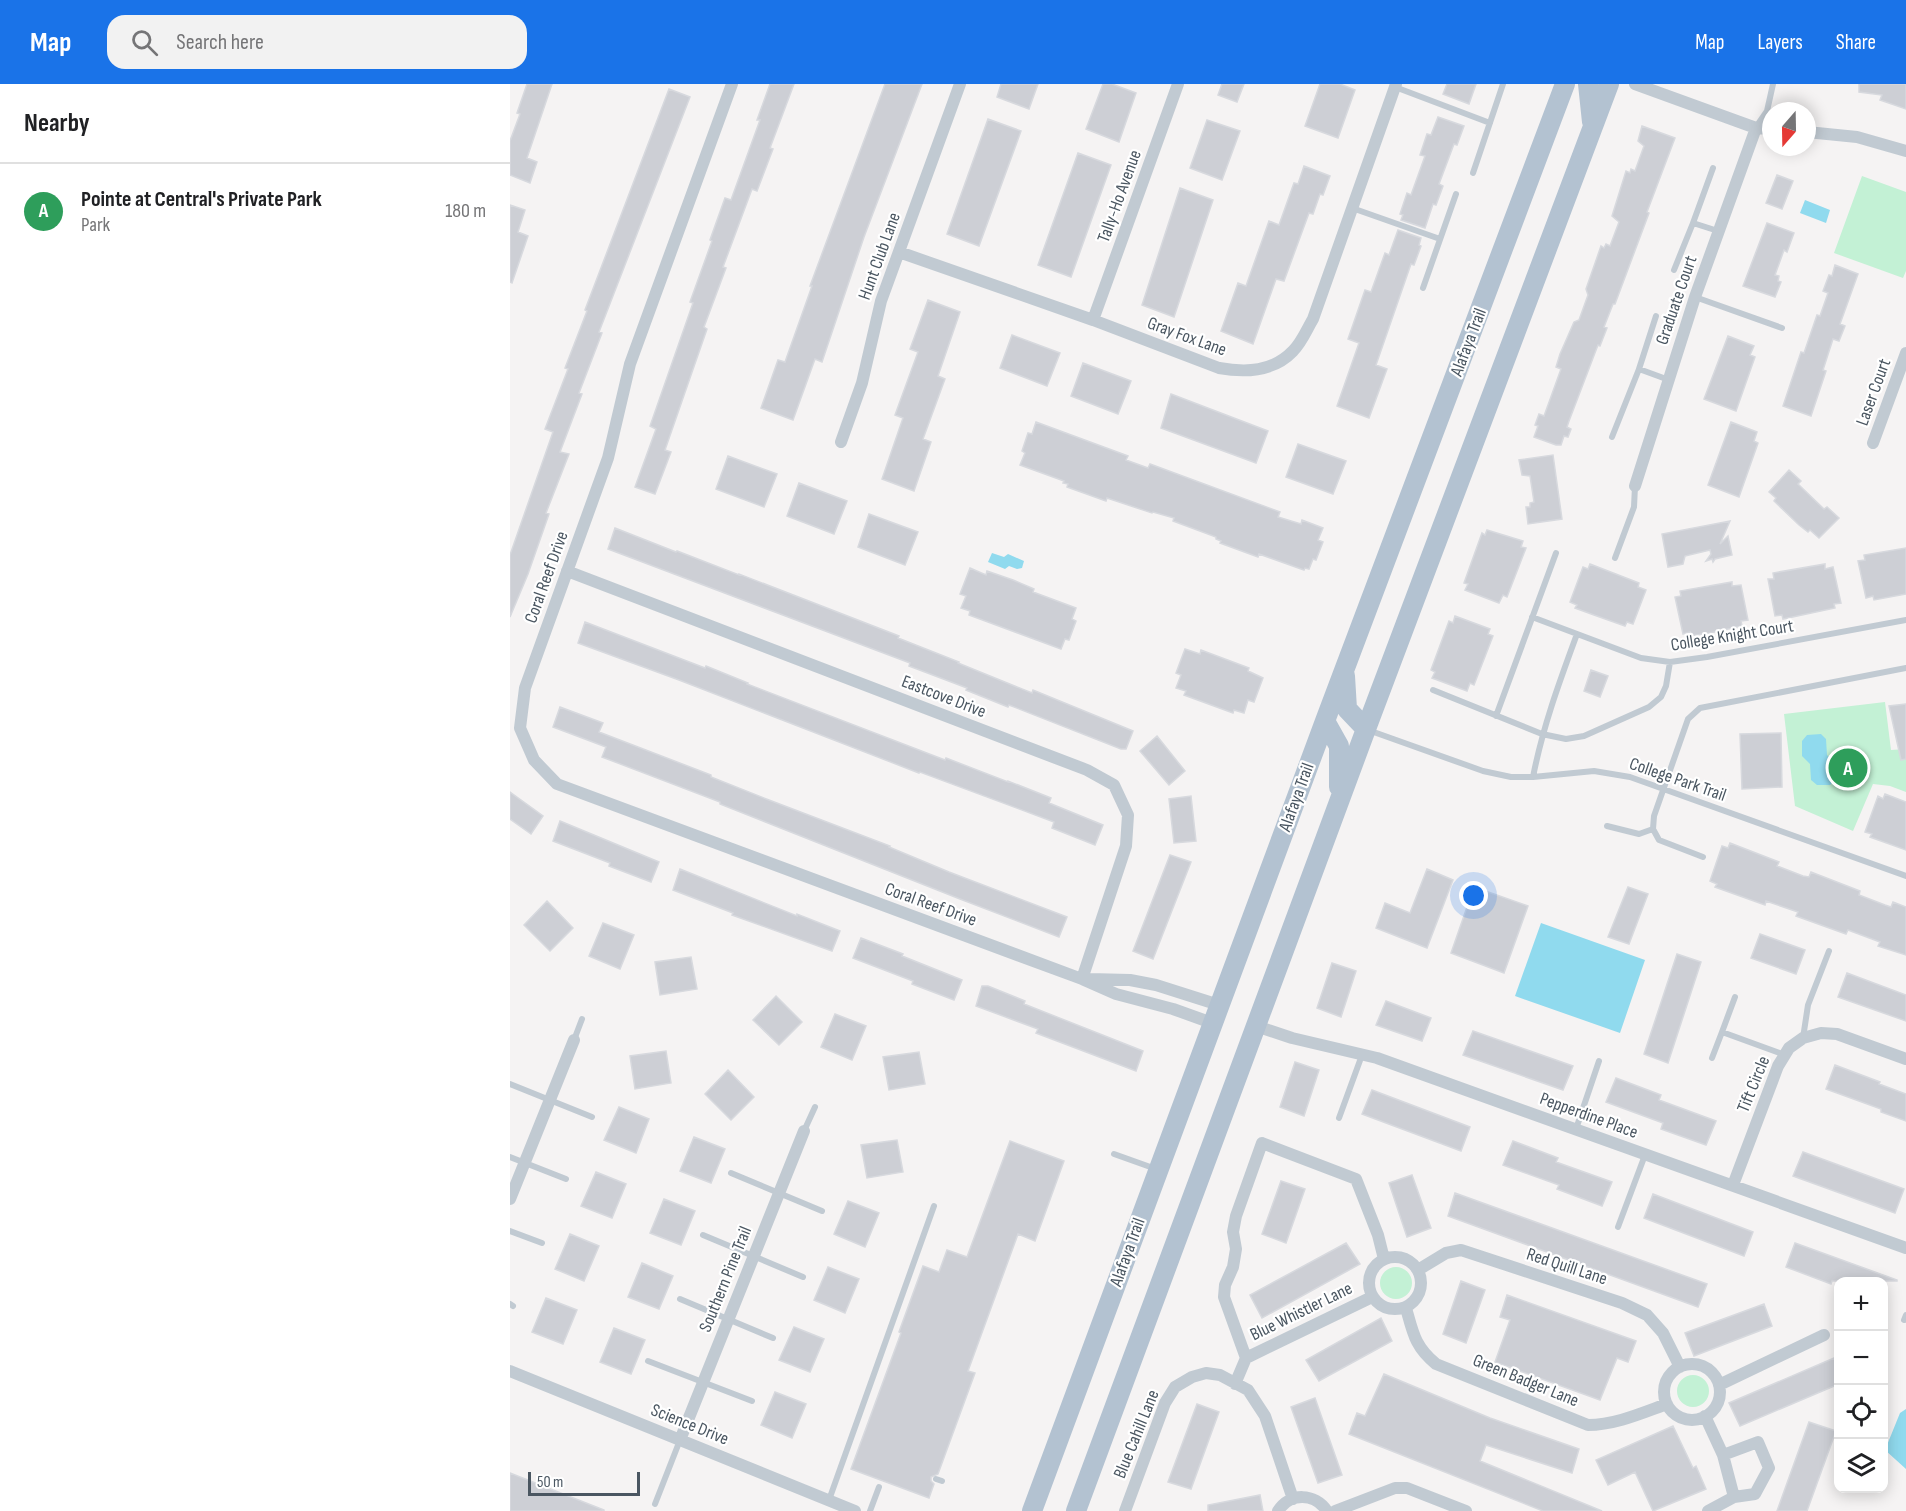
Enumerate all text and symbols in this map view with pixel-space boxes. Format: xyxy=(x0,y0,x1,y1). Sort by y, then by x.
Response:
search box xyxy=(107,15,527,69)
text: Map xyxy=(30,26,71,59)
icon: search xyxy=(128,26,161,59)
text: Search here xyxy=(176,29,264,56)
text: Map xyxy=(1695,30,1724,55)
text: Layers xyxy=(1757,30,1803,55)
text: Share xyxy=(1836,30,1876,55)
north arrow xyxy=(1762,102,1816,156)
text: Nearby xyxy=(24,108,90,139)
street label: Tally-Ho Avenue xyxy=(1093,147,1146,245)
text: Pointe at Central's Private Park xyxy=(81,186,322,213)
text: A xyxy=(39,199,48,223)
text: 180 m xyxy=(445,199,486,223)
street label: Hunt Club Lane xyxy=(854,210,905,303)
text: Park xyxy=(81,213,110,237)
street label: Graduate Court xyxy=(1651,252,1702,347)
street label: Alafaya Trail xyxy=(1446,305,1491,380)
street label: Gray Fox Lane xyxy=(1144,312,1229,360)
street label: Laser Court xyxy=(1852,355,1895,429)
street label: Coral Reef Drive xyxy=(520,528,573,626)
street label: College Knight Court xyxy=(1669,615,1795,656)
street label: Eastcove Drive xyxy=(899,671,989,722)
pin: A xyxy=(1828,746,1868,790)
street label: College Park Trail xyxy=(1627,753,1729,806)
street label: Alafaya Trail xyxy=(1274,760,1318,835)
street label: Coral Reef Drive xyxy=(882,878,980,931)
your location xyxy=(1459,881,1488,910)
street label: Tift Circle xyxy=(1733,1053,1774,1115)
street label: Pepperdine Place xyxy=(1537,1088,1641,1143)
street label: Alafaya Trail xyxy=(1105,1215,1149,1290)
street label: Southern Pine Trail xyxy=(695,1223,756,1335)
street label: Red Quill Lane xyxy=(1524,1244,1610,1289)
map controls xyxy=(1834,1277,1888,1493)
button: + xyxy=(1834,1277,1888,1331)
street label: Blue Whistler Lane xyxy=(1247,1278,1356,1345)
button: − xyxy=(1834,1331,1888,1385)
street label: Green Badger Lane xyxy=(1470,1350,1582,1411)
button: locate xyxy=(1834,1385,1888,1439)
street label: Blue Cahill Lane xyxy=(1109,1387,1164,1481)
street label: Science Drive xyxy=(648,1399,732,1450)
button: layers xyxy=(1834,1439,1888,1493)
scale bar xyxy=(528,1469,640,1496)
text: 50 m xyxy=(537,1473,563,1492)

